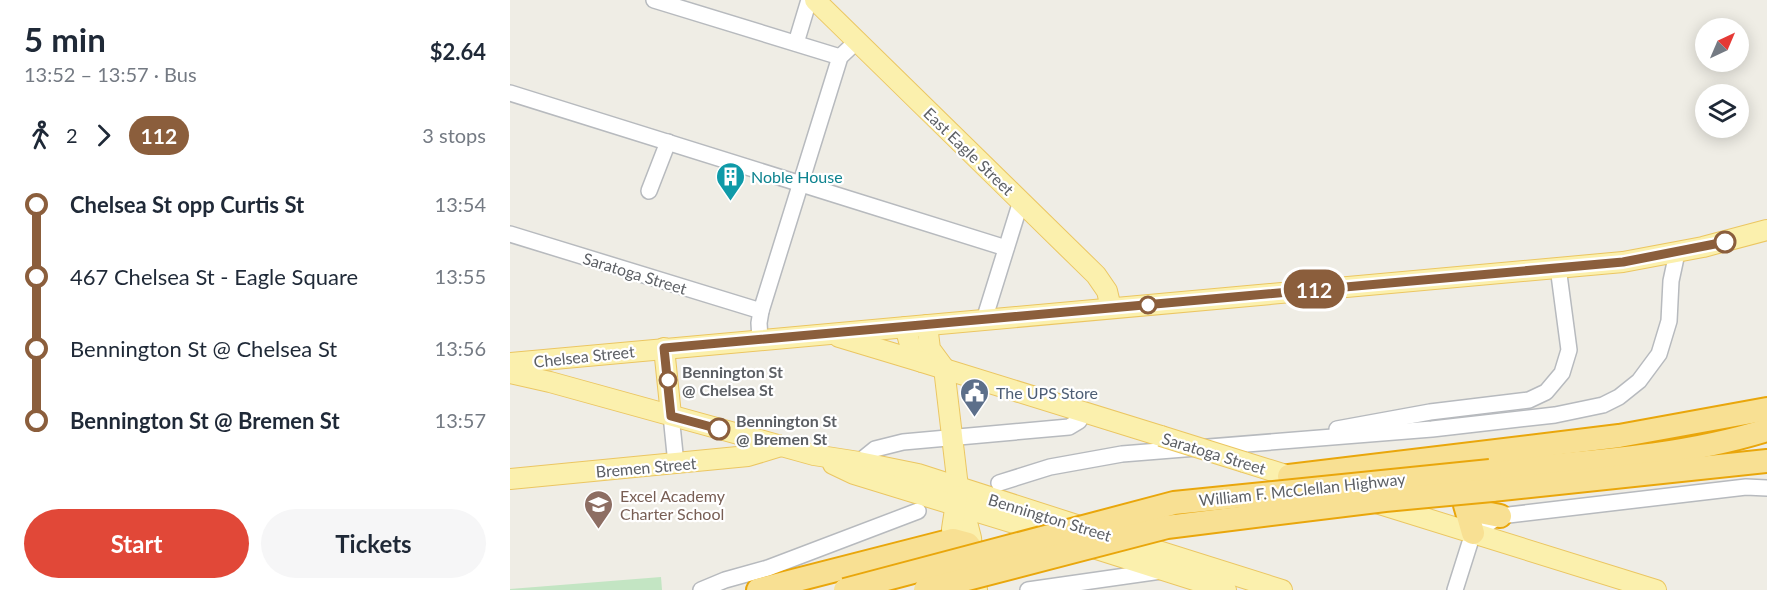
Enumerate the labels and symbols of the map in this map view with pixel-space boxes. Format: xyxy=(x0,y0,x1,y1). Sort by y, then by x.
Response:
north arrow xyxy=(1695,18,1749,72)
street label: East Eagle Street xyxy=(920,103,1018,199)
building icon: Noble House xyxy=(714,160,746,202)
place label: Noble House xyxy=(751,167,843,186)
unlabelled marker xyxy=(1714,231,1736,253)
street label: Saratoga Street xyxy=(581,248,689,298)
line badge: 112 xyxy=(1280,270,1348,308)
unlabelled marker xyxy=(1139,296,1157,314)
street label: Chelsea Street xyxy=(533,341,636,371)
place label: Bennington St @ Chelsea St xyxy=(682,362,783,399)
marker: Bennington St @ Chelsea St xyxy=(659,371,677,389)
public building icon: The UPS Store xyxy=(959,376,991,418)
place label: The UPS Store xyxy=(996,383,1098,402)
place label: Bennington St @ Bremen St xyxy=(736,411,837,448)
marker: Bennington St @ Bremen St xyxy=(708,418,730,440)
street label: Saratoga Street xyxy=(1160,428,1268,478)
street label: Bremen Street xyxy=(595,453,697,481)
street label: William F. McClellan Highway xyxy=(1198,469,1407,509)
place label: Excel Academy Charter School xyxy=(620,486,726,523)
school or university icon: Excel Academy Charter School xyxy=(583,488,615,530)
street label: Bennington Street xyxy=(986,489,1114,545)

